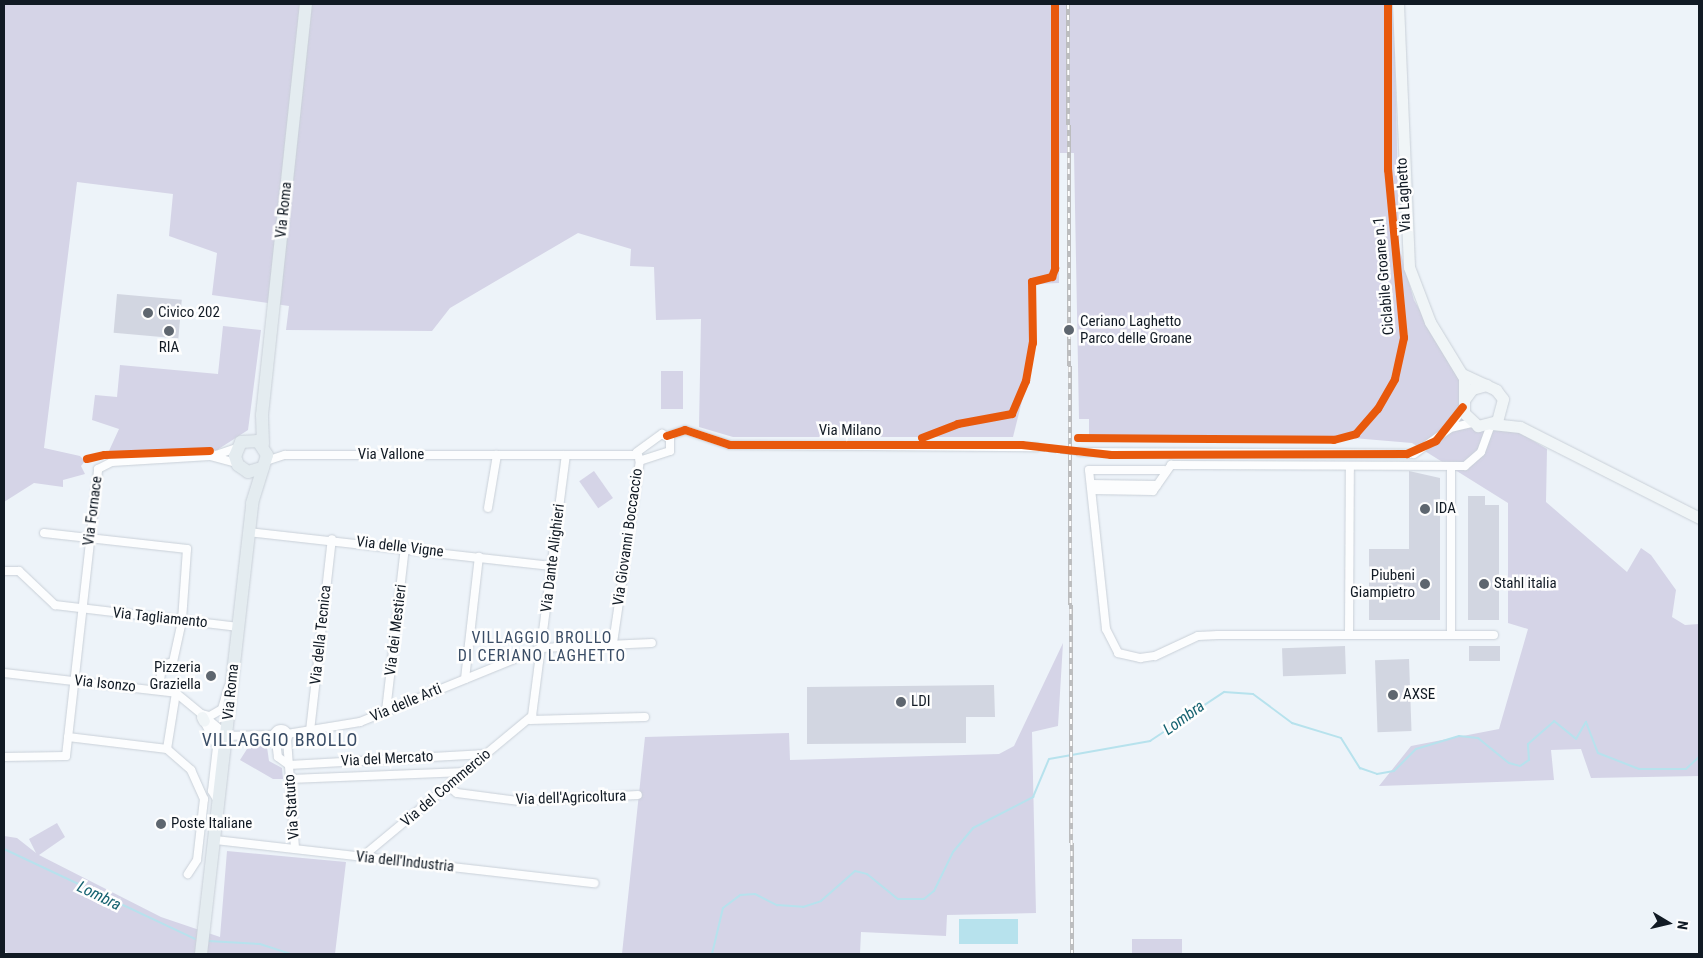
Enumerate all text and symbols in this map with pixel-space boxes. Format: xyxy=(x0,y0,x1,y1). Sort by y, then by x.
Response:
street label: Via Laghetto xyxy=(1393,157,1415,233)
street label: Via Roma xyxy=(272,181,296,239)
street label: Ciclabile Groane n.1 xyxy=(1370,216,1398,336)
place label: Civico 202 xyxy=(158,304,220,322)
marker: Civico 202 xyxy=(142,307,154,319)
place label: Ceriano Laghetto Parco delle Groane xyxy=(1080,312,1192,347)
marker: Ceriano Laghetto Parco delle Groane xyxy=(1062,323,1076,337)
marker: RIA xyxy=(163,325,175,337)
place label: RIA xyxy=(159,339,179,357)
street label: Via Milano xyxy=(819,422,881,440)
street label: Via Vallone xyxy=(358,446,424,464)
street label: Via Giovanni Boccaccio xyxy=(609,467,647,607)
street label: Via Fornace xyxy=(80,475,106,547)
place label: IDA xyxy=(1435,500,1456,518)
street label: Via Dante Alighieri xyxy=(537,503,569,613)
marker: IDA xyxy=(1419,503,1431,515)
street label: Via delle Vigne xyxy=(355,533,445,561)
place label: Piubeni Giampietro xyxy=(1350,566,1415,601)
place label: Stahl italia xyxy=(1494,575,1557,593)
marker: Piubeni Giampietro xyxy=(1419,578,1431,590)
marker: Stahl italia xyxy=(1478,578,1490,590)
street label: Via dei Mestieri xyxy=(381,583,411,677)
street label: Via della Tecnica xyxy=(307,584,335,686)
street label: Via Tagliamento xyxy=(112,604,208,632)
district label: VILLAGGIO BROLLO DI CERIANO LAGHETTO xyxy=(455,628,629,666)
place label: Pizzeria Graziella xyxy=(150,658,201,693)
street label: Via Roma xyxy=(219,663,243,721)
marker: Pizzeria Graziella xyxy=(205,670,217,682)
street label: Via Isonzo xyxy=(73,672,137,696)
street label: Via delle Arti xyxy=(368,680,444,726)
place label: AXSE xyxy=(1403,686,1435,704)
marker: AXSE xyxy=(1387,689,1399,701)
place label: LDI xyxy=(911,693,930,711)
marker: LDI xyxy=(895,696,907,708)
water label: Lombra xyxy=(1160,697,1208,739)
district label: VILLAGGIO BROLLO xyxy=(200,729,360,751)
street label: Via del Commercio xyxy=(397,745,495,831)
street label: Via del Mercato xyxy=(340,748,434,770)
street label: Via Statuto xyxy=(281,774,303,840)
street label: Via dell'Agricoltura xyxy=(515,787,627,809)
place label: Poste Italiane xyxy=(171,815,252,833)
marker: Poste Italiane xyxy=(155,818,167,830)
street label: Via dell'Industria xyxy=(355,848,455,876)
water label: Lombra xyxy=(74,877,124,915)
north arrow xyxy=(1643,898,1693,948)
text: N xyxy=(1674,920,1691,931)

